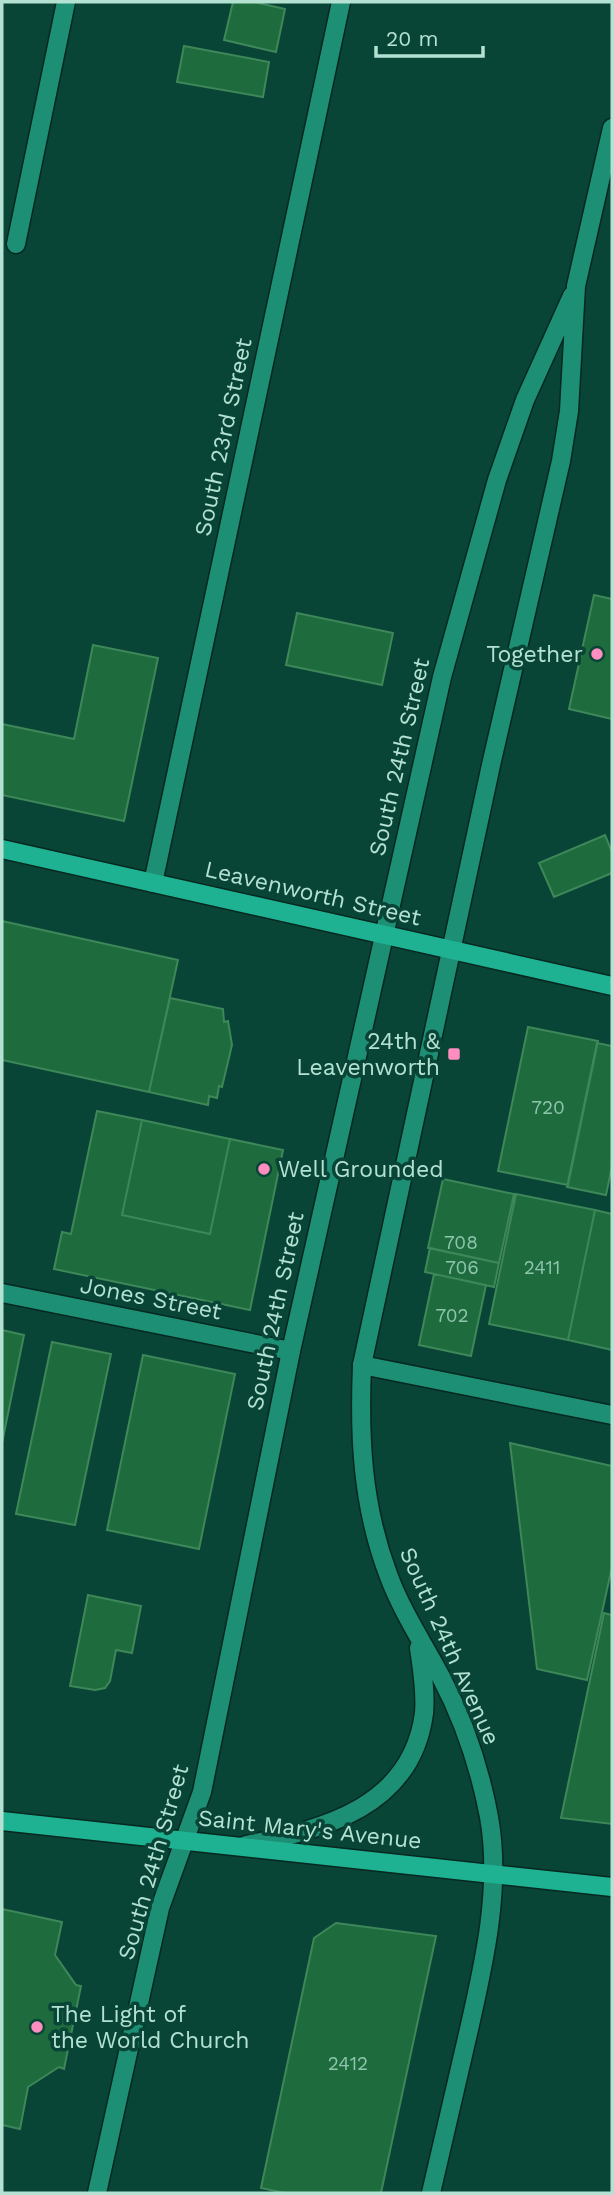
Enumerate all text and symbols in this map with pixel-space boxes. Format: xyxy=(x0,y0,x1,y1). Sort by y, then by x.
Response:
scale bar xyxy=(376,14,483,58)
text: 20 m xyxy=(386,26,438,51)
street label: South 23rd Street xyxy=(189,335,258,539)
place label: Together xyxy=(486,641,583,668)
marker: Together xyxy=(589,646,605,662)
street label: South 24th Street xyxy=(364,655,435,859)
street label: Leavenworth Street xyxy=(202,855,424,932)
place label: 24th & Leavenworth xyxy=(296,1028,441,1081)
marker: 24th & Leavenworth xyxy=(446,1046,462,1062)
house number: 720 xyxy=(531,1096,565,1119)
place label: Well Grounded xyxy=(278,1156,444,1183)
marker: Well Grounded xyxy=(256,1161,272,1177)
street label: South 24th Street xyxy=(241,1209,310,1413)
house number: 708 xyxy=(444,1231,478,1254)
house number: 706 xyxy=(445,1256,479,1279)
house number: 2411 xyxy=(524,1256,560,1279)
street label: Jones Street xyxy=(78,1272,224,1325)
house number: 702 xyxy=(435,1304,469,1327)
street label: South 24th Avenue xyxy=(394,1543,505,1749)
street label: South 24th Street xyxy=(113,1761,194,1963)
street label: Saint Mary's Avenue xyxy=(197,1804,423,1855)
place label: The Light of the World Church xyxy=(51,2001,250,2054)
marker: The Light of the World Church xyxy=(29,2019,45,2035)
house number: 2412 xyxy=(328,2052,368,2075)

